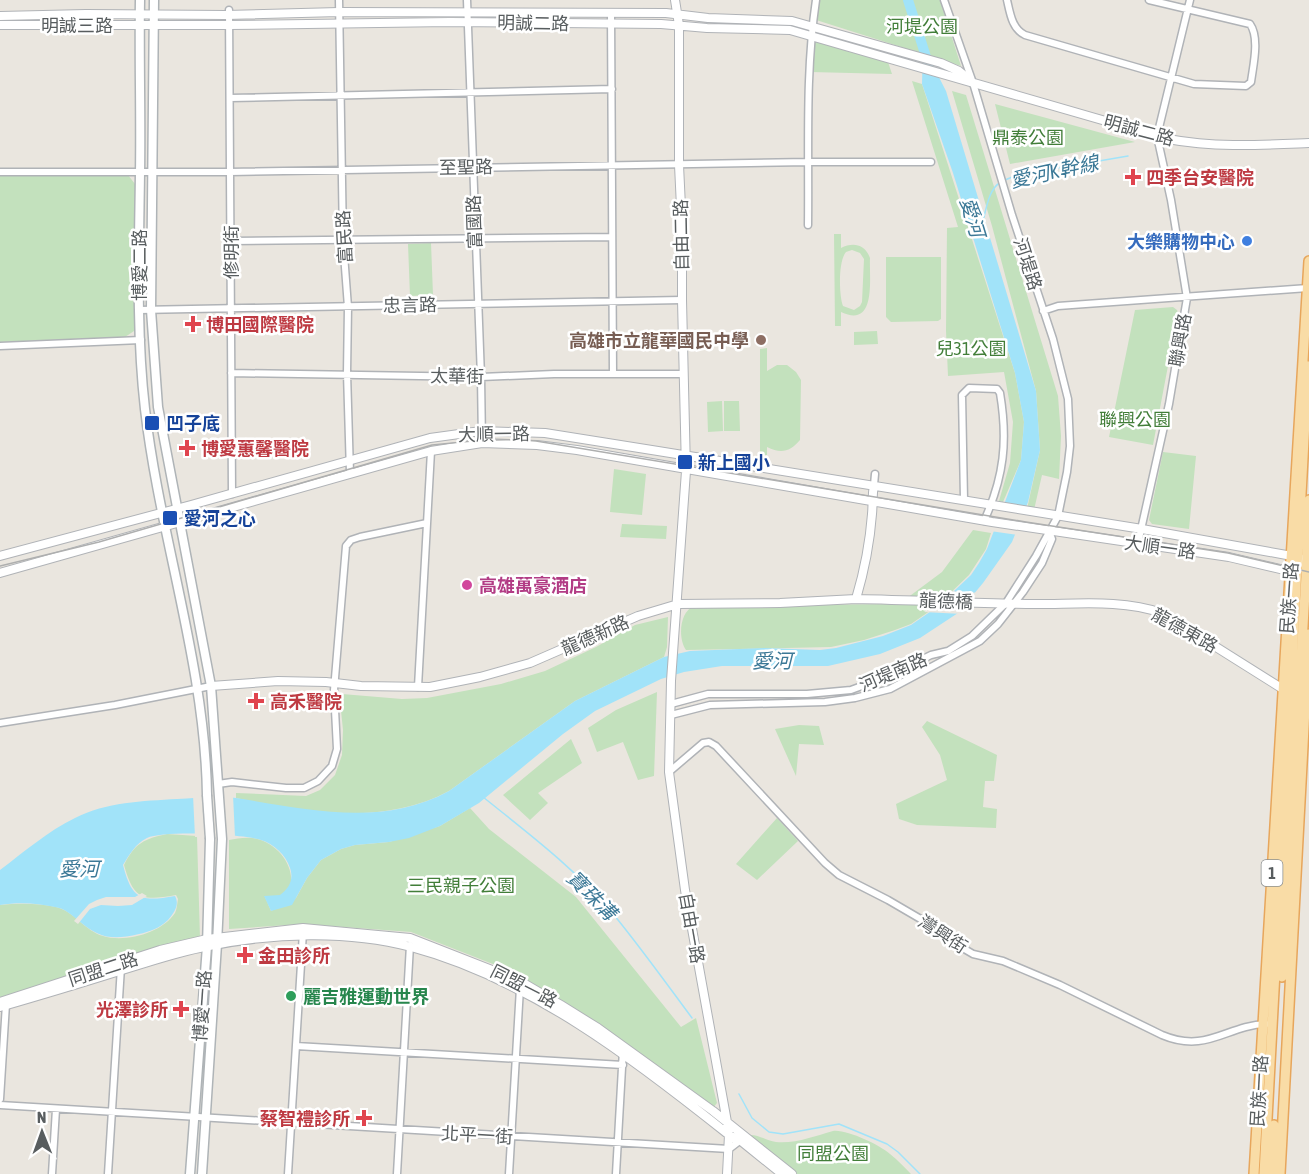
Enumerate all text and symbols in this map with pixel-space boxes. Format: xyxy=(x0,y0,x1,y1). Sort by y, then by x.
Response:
street label: 明誠二路 xyxy=(497,12,569,34)
street label: 明誠三路 xyxy=(41,15,113,36)
park label: 河堤公園 xyxy=(886,16,958,37)
street label: 明誠二路 xyxy=(1102,111,1176,149)
park label: 鼎泰公園 xyxy=(992,127,1064,148)
water label: 愛河K幹線 xyxy=(1008,150,1102,192)
street label: 至聖路 xyxy=(439,156,493,178)
place label: 四季台安醫院 xyxy=(1146,167,1254,188)
marker: 四季台安醫院 xyxy=(1124,168,1142,186)
street label: 富國路 xyxy=(463,195,485,249)
water label: 愛河 xyxy=(956,195,991,243)
street label: 自由二路 xyxy=(670,199,692,271)
street label: 富民路 xyxy=(332,209,356,265)
street label: 修明街 xyxy=(221,225,242,279)
street label: 博愛二路 xyxy=(129,229,150,301)
place label: 大樂購物中心 xyxy=(1127,231,1235,252)
marker: 大樂購物中心 xyxy=(1240,234,1254,248)
street label: 河堤路 xyxy=(1010,235,1046,293)
street label: 忠言路 xyxy=(383,294,437,316)
street label: 聯興路 xyxy=(1165,312,1195,368)
place label: 博田國際醫院 xyxy=(206,314,314,335)
marker: 博田國際醫院 xyxy=(184,315,202,333)
place label: 高雄市立龍華國民中學 xyxy=(569,330,749,351)
marker: 高雄市立龍華國民中學 xyxy=(754,333,768,347)
park label: 兒31公園 xyxy=(936,338,1006,359)
street label: 太華街 xyxy=(430,365,484,387)
park label: 聯興公園 xyxy=(1099,409,1171,430)
place label: 凹子底 xyxy=(166,413,220,434)
marker: 凹子底 xyxy=(143,414,161,432)
street label: 大順一路 xyxy=(458,423,530,445)
place label: 博愛蕙馨醫院 xyxy=(201,438,309,459)
marker: 博愛蕙馨醫院 xyxy=(178,439,196,457)
place label: 新上國小 xyxy=(698,452,770,473)
marker: 新上國小 xyxy=(676,453,694,471)
place label: 愛河之心 xyxy=(184,508,256,529)
marker: 愛河之心 xyxy=(161,509,179,527)
street label: 大順一路 xyxy=(1123,532,1197,562)
street label: 民族一路 xyxy=(1276,561,1302,635)
place label: 高雄萬豪酒店 xyxy=(479,575,587,596)
marker: 高雄萬豪酒店 xyxy=(460,578,474,592)
street label: 龍德橋 xyxy=(919,590,973,612)
street label: 龍德東路 xyxy=(1148,603,1222,657)
street label: 龍德新路 xyxy=(558,611,632,659)
street label: 河堤南路 xyxy=(856,648,930,696)
water label: 愛河 xyxy=(752,649,796,672)
place label: 高禾醫院 xyxy=(270,691,342,712)
marker: 高禾醫院 xyxy=(247,692,265,710)
water label: 愛河 xyxy=(59,857,103,880)
road number: 1 xyxy=(1262,860,1282,886)
water label: 寶珠溝 xyxy=(563,866,623,926)
park label: 三民親子公園 xyxy=(407,875,515,896)
street label: 自由一路 xyxy=(675,891,709,965)
street label: 灣興街 xyxy=(915,910,971,958)
place label: 金田診所 xyxy=(258,945,330,966)
marker: 金田診所 xyxy=(236,946,254,964)
street label: 同盟二路 xyxy=(66,948,140,990)
street label: 同盟一路 xyxy=(487,960,561,1012)
street label: 博愛一路 xyxy=(189,969,215,1043)
place label: 麗吉雅運動世界 xyxy=(303,986,429,1007)
marker: 麗吉雅運動世界 xyxy=(284,989,298,1003)
place label: 光澤診所 xyxy=(96,999,168,1020)
marker: 光澤診所 xyxy=(172,1000,190,1018)
street label: 民族一路 xyxy=(1247,1054,1271,1128)
north arrow xyxy=(12,1102,72,1162)
text: N xyxy=(37,1108,47,1126)
place label: 蔡智禮診所 xyxy=(260,1108,350,1129)
marker: 蔡智禮診所 xyxy=(355,1109,373,1127)
street label: 北平一街 xyxy=(440,1123,514,1147)
park label: 同盟公園 xyxy=(797,1143,869,1164)

